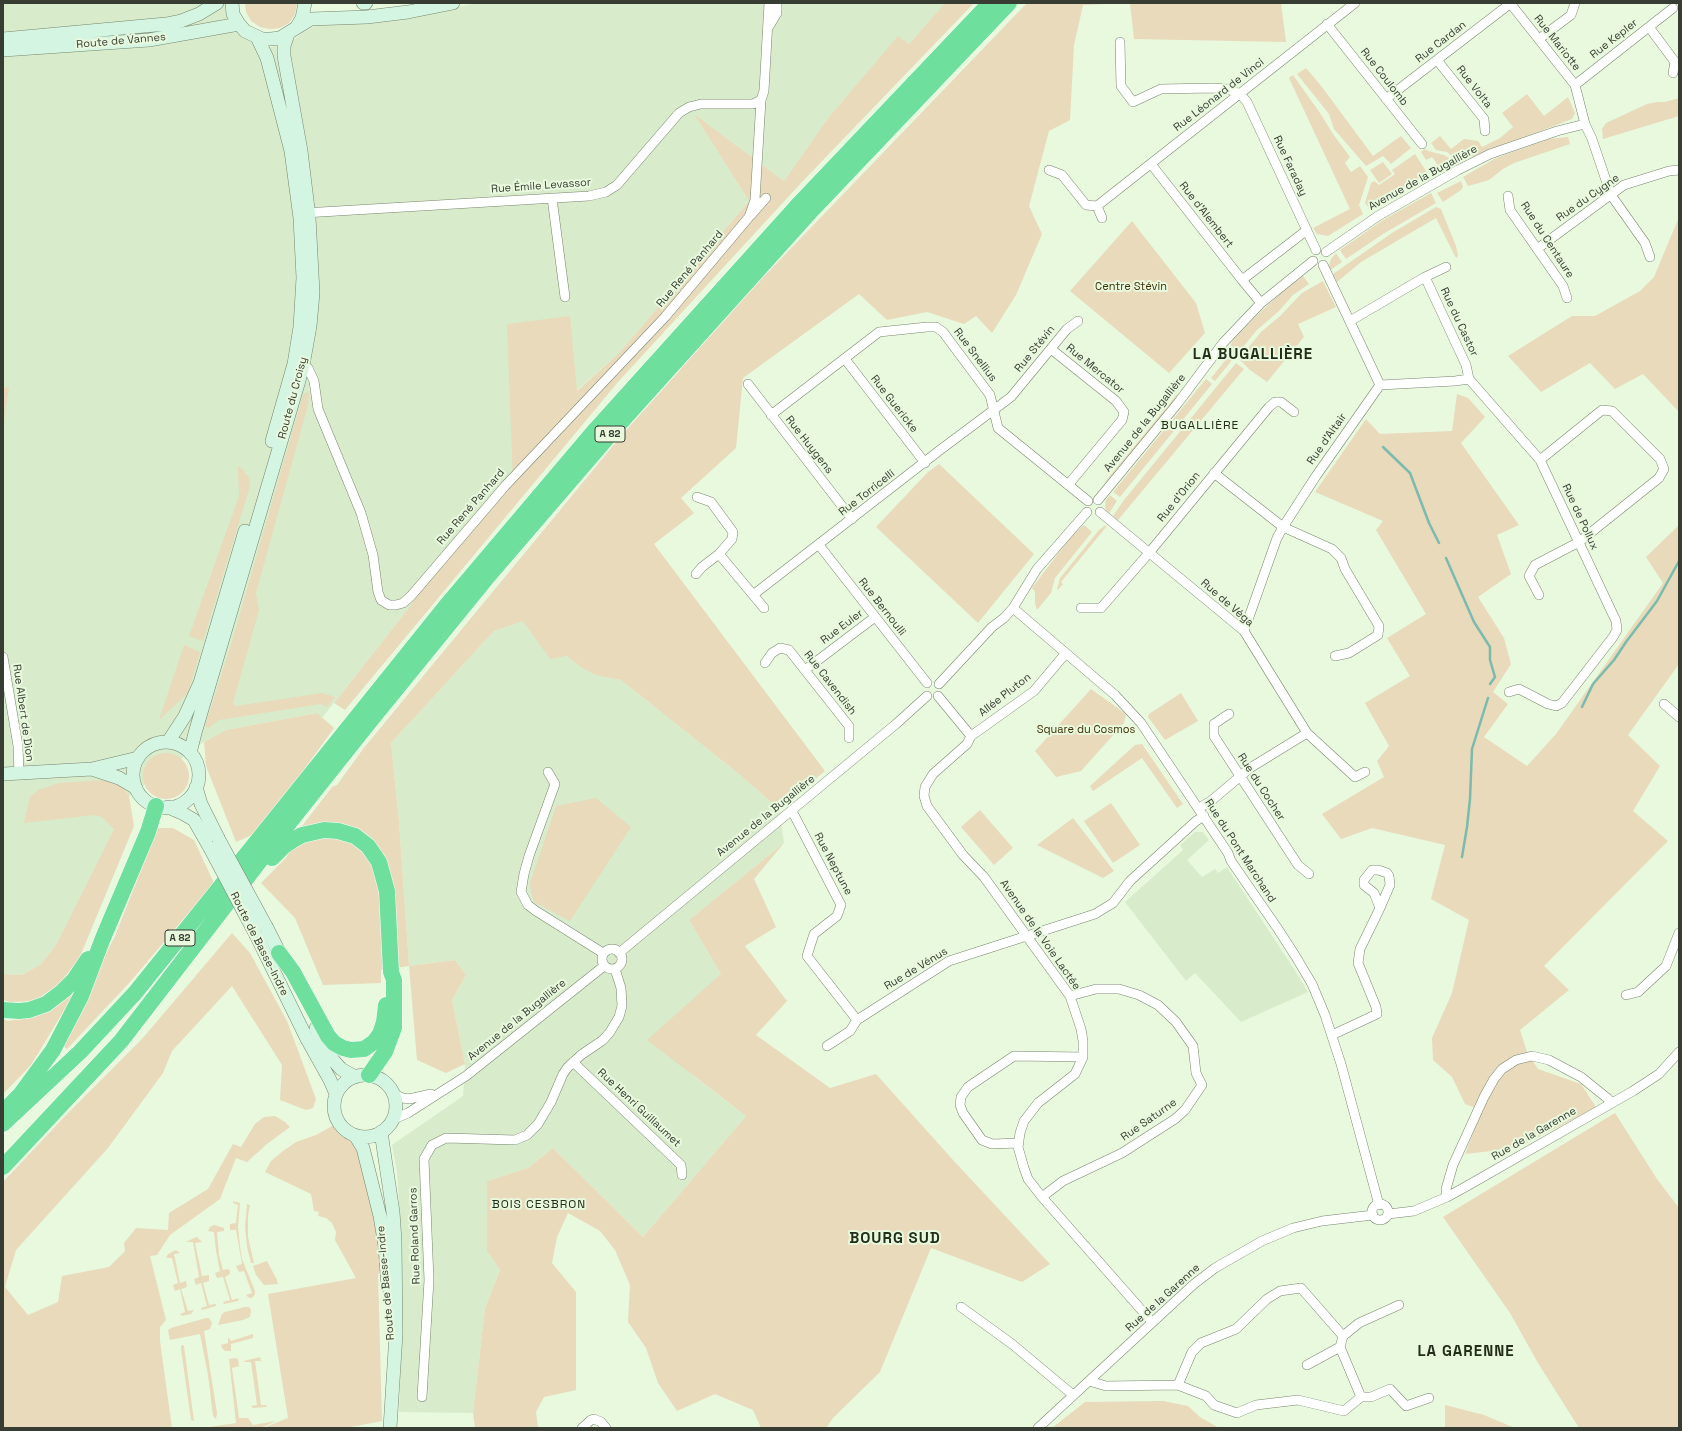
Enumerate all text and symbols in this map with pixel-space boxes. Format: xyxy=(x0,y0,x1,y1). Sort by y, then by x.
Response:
street label: Rue Mariotte xyxy=(1531,12,1583,74)
street label: Rue Kepler xyxy=(1588,16,1640,62)
street label: Rue Cardan xyxy=(1413,18,1469,66)
street label: Route de Vannes xyxy=(76,31,166,51)
street label: Rue Coulomb xyxy=(1357,45,1411,109)
street label: Rue Léonard de Vinci xyxy=(1171,56,1267,134)
street label: Rue Volta xyxy=(1453,63,1495,111)
street label: Rue Faraday xyxy=(1270,134,1310,198)
street label: Avenue de la Bugallière xyxy=(1366,143,1480,213)
street label: Rue du Cygne xyxy=(1554,171,1622,225)
street label: Rue Émile Levassor xyxy=(491,176,591,196)
street label: Rue d'Alembert xyxy=(1176,179,1236,251)
street label: Rue du Centaure xyxy=(1517,199,1577,281)
street label: Rue René Panhard xyxy=(654,228,726,310)
park label: Centre Stévin xyxy=(1095,280,1167,294)
street label: Rue du Castor xyxy=(1437,285,1481,359)
street label: Rue Stévin xyxy=(1012,323,1058,375)
street label: Rue Snellius xyxy=(951,326,999,384)
street label: Rue Mercator xyxy=(1063,341,1127,397)
district label: LA BUGALLIÈRE xyxy=(1193,346,1313,364)
street label: Route du Croisy xyxy=(276,356,310,440)
street label: Avenue de la Bugallière xyxy=(1101,371,1189,475)
street label: Rue Guericke xyxy=(868,373,920,435)
street label: Rue d'Altair xyxy=(1304,411,1350,467)
street label: Rue Huygens xyxy=(782,413,836,477)
district label: BUGALLIÈRE xyxy=(1161,419,1239,433)
road number: A 82 xyxy=(595,426,625,442)
street label: Rue René Panhard xyxy=(434,466,508,548)
street label: Rue Torricelli xyxy=(836,467,898,519)
street label: Rue d'Orion xyxy=(1155,469,1203,525)
street label: Rue de Pollux xyxy=(1559,482,1601,552)
street label: Rue Bernoulli xyxy=(855,576,909,638)
street label: Rue de Véga xyxy=(1198,576,1256,630)
street label: Rue Euler xyxy=(818,607,866,647)
street label: Rue Cavendish xyxy=(801,648,859,718)
street label: Rue Albert de Dion xyxy=(10,663,36,763)
street label: Allée Pluton xyxy=(976,671,1034,719)
park label: Square du Cosmos xyxy=(1037,723,1135,737)
street label: Rue du Cocher xyxy=(1234,751,1288,823)
street label: Avenue de la Bugallière xyxy=(714,772,818,860)
street label: Rue du Pont Marchand xyxy=(1202,797,1278,905)
street label: Rue Neptune xyxy=(811,831,855,897)
street label: Avenue de la Voie Lactée xyxy=(997,877,1083,993)
street label: Route de Basse-Indre xyxy=(227,890,291,998)
road number: A 82 xyxy=(165,930,195,946)
street label: Rue de Vénus xyxy=(882,945,950,993)
street label: Avenue de la Bugallière xyxy=(465,976,569,1064)
street label: Rue Henri Guillaumet xyxy=(595,1066,683,1150)
street label: Rue Saturne xyxy=(1119,1096,1179,1144)
street label: Rue de la Garenne xyxy=(1489,1104,1579,1164)
street label: Rue Roland Garros xyxy=(407,1187,423,1285)
district label: BOIS CESBRON xyxy=(492,1198,586,1212)
street label: Route de Basse-Indre xyxy=(374,1225,398,1341)
district label: BOURG SUD xyxy=(849,1230,941,1248)
street label: Rue de la Garenne xyxy=(1123,1261,1203,1335)
district label: LA GARENNE xyxy=(1417,1343,1515,1361)

